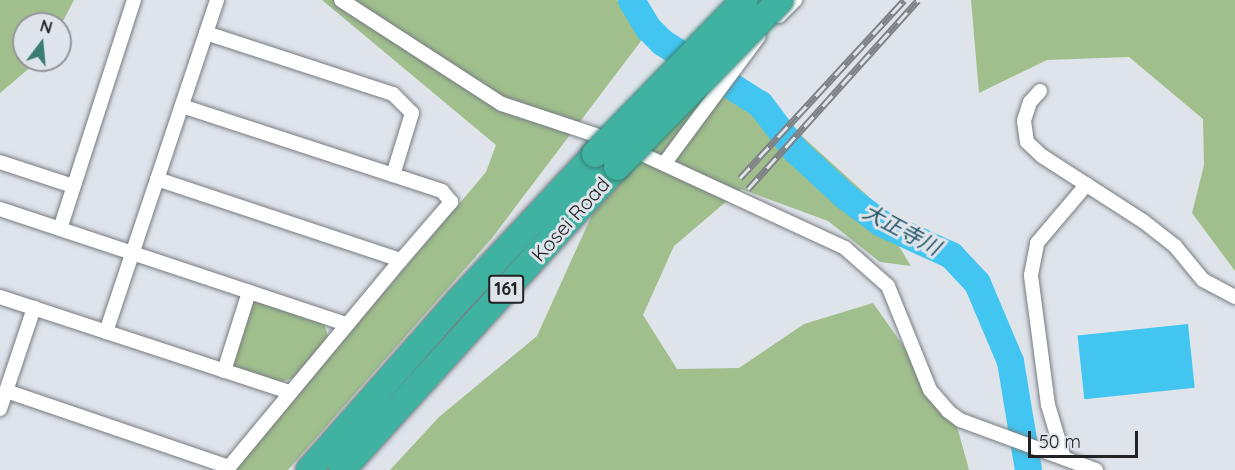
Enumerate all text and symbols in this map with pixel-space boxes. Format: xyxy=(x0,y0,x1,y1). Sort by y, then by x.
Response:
north arrow xyxy=(12,12,72,72)
text: N xyxy=(38,15,55,38)
street label: Kosei Road xyxy=(526,172,614,266)
water label: 大正寺川 xyxy=(859,198,945,260)
road number: 161 xyxy=(488,274,524,304)
scale bar xyxy=(1031,419,1140,457)
text: 50 m xyxy=(1039,430,1081,453)

